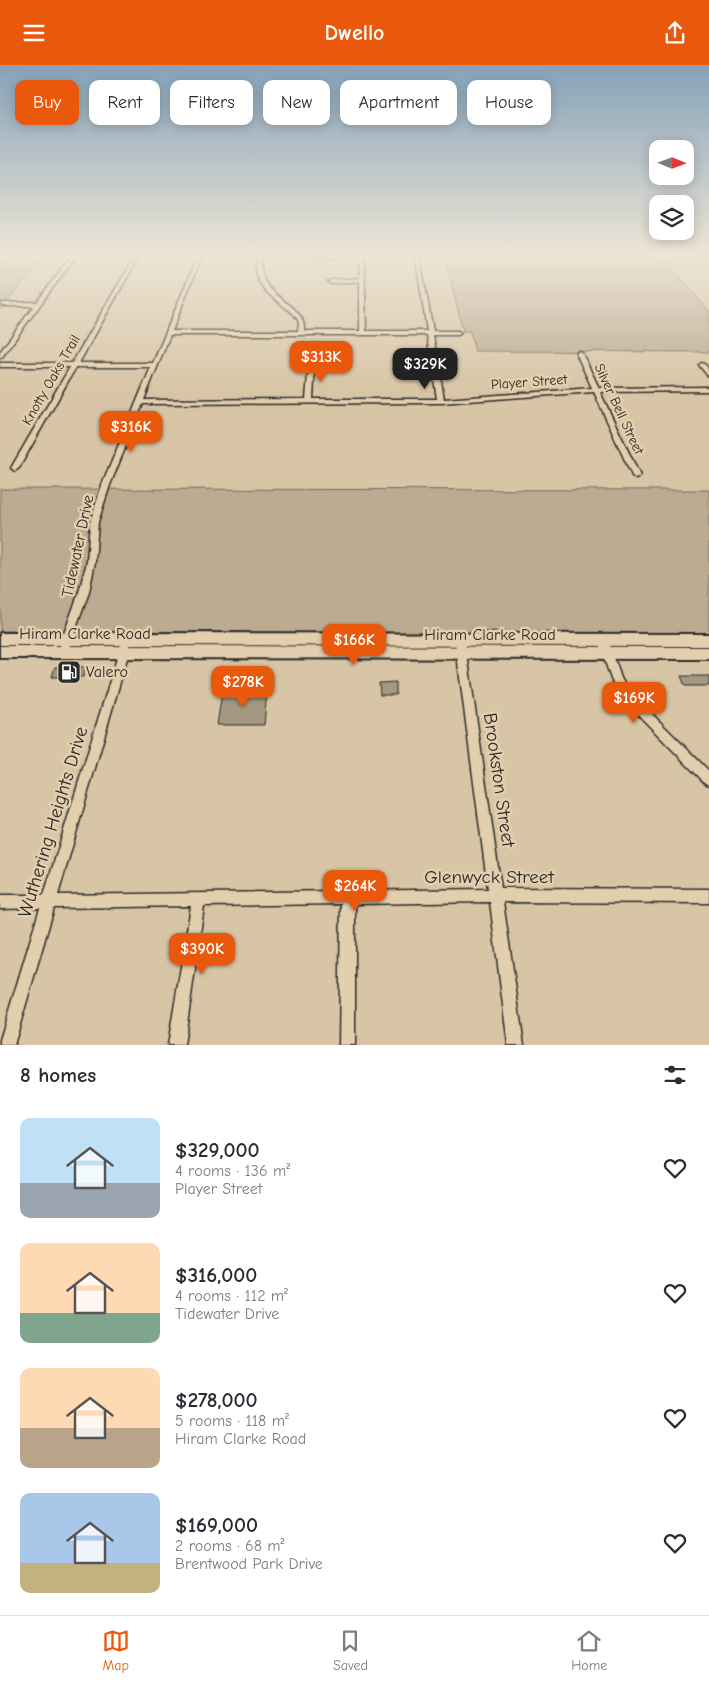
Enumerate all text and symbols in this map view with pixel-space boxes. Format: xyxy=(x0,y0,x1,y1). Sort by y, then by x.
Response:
icon: menu xyxy=(20,19,48,47)
icon: share xyxy=(661,19,689,47)
text: Dwello xyxy=(325,20,384,46)
chip: Buy xyxy=(15,80,79,125)
chip: Rent xyxy=(89,80,160,125)
chip: Filters xyxy=(170,80,253,125)
chip: New xyxy=(263,80,330,125)
chip: Apartment xyxy=(340,80,457,125)
chip: House xyxy=(467,80,551,125)
north arrow xyxy=(649,140,694,185)
map controls xyxy=(649,140,694,240)
button: layers xyxy=(649,195,694,240)
street label: Knotty Oaks Trail xyxy=(18,332,84,428)
pin: $313K xyxy=(286,341,356,383)
pin: $329K xyxy=(390,347,460,390)
text: $313K xyxy=(301,348,341,366)
text: $329K xyxy=(404,355,446,373)
street label: Silver Bell Street xyxy=(591,361,648,458)
street label: Player Street xyxy=(490,371,569,393)
pin: $316K xyxy=(96,411,166,453)
text: $316K xyxy=(110,418,152,436)
street label: Tidewater Drive xyxy=(58,493,98,599)
pin: $166K xyxy=(319,623,389,666)
street label: Hiram Clarke Road xyxy=(19,625,151,643)
street label: Hiram Clarke Road xyxy=(424,626,556,644)
text: $166K xyxy=(333,631,375,649)
fuel station icon: Valero xyxy=(56,659,82,685)
place label: Valero xyxy=(86,663,128,681)
pin: $278K xyxy=(208,665,278,708)
text: $278K xyxy=(222,673,264,691)
pin: $169K xyxy=(599,681,669,724)
text: $169K xyxy=(613,689,655,707)
street label: Brookston Street xyxy=(479,711,519,849)
street label: Wuthering Heights Drive xyxy=(13,724,93,920)
street label: Glenwyck Street xyxy=(424,866,554,888)
pin: $264K xyxy=(320,869,390,912)
text: $264K xyxy=(334,877,376,895)
pin: $390K xyxy=(167,933,237,975)
text: $390K xyxy=(180,940,224,958)
icon: filters xyxy=(661,1061,689,1089)
text: 8 homes xyxy=(20,1063,96,1087)
icon: home xyxy=(60,1138,120,1198)
text: $329,000 xyxy=(175,1138,259,1162)
icon: heart xyxy=(661,1154,689,1182)
text: 4 rooms · 136 m² xyxy=(175,1162,290,1180)
text: Player Street xyxy=(175,1180,262,1198)
icon: home xyxy=(60,1263,120,1323)
text: $316,000 xyxy=(175,1263,257,1287)
icon: heart xyxy=(661,1279,689,1307)
text: 4 rooms · 112 m² xyxy=(175,1287,288,1305)
text: Tidewater Drive xyxy=(175,1305,279,1323)
icon: home xyxy=(60,1388,120,1448)
text: $278,000 xyxy=(175,1388,258,1412)
icon: heart xyxy=(661,1404,689,1432)
text: 5 rooms · 118 m² xyxy=(175,1412,289,1430)
text: Hiram Clarke Road xyxy=(175,1430,306,1448)
icon: home xyxy=(60,1513,120,1573)
text: $169,000 xyxy=(175,1513,258,1537)
icon: heart xyxy=(661,1529,689,1557)
text: 2 rooms · 68 m² xyxy=(175,1537,285,1555)
text: Brentwood Park Drive xyxy=(175,1555,323,1573)
tab: Map xyxy=(102,1627,130,1674)
tab: Saved xyxy=(333,1627,368,1674)
tab: Home xyxy=(571,1627,607,1674)

